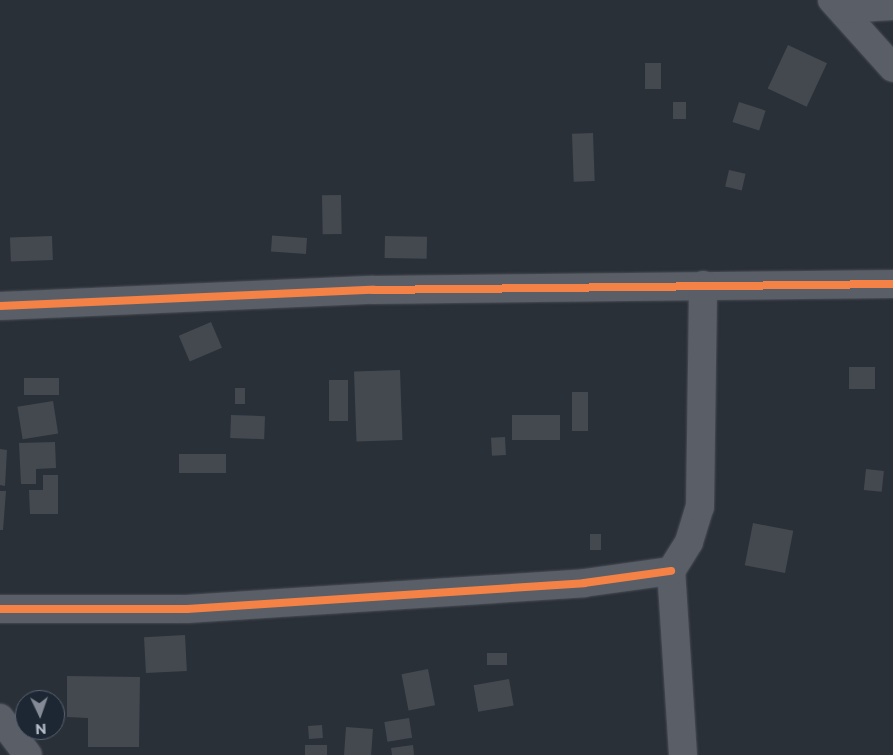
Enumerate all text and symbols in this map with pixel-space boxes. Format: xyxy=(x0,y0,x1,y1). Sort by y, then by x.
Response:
north arrow xyxy=(15,690,65,740)
text: N xyxy=(35,720,47,738)

